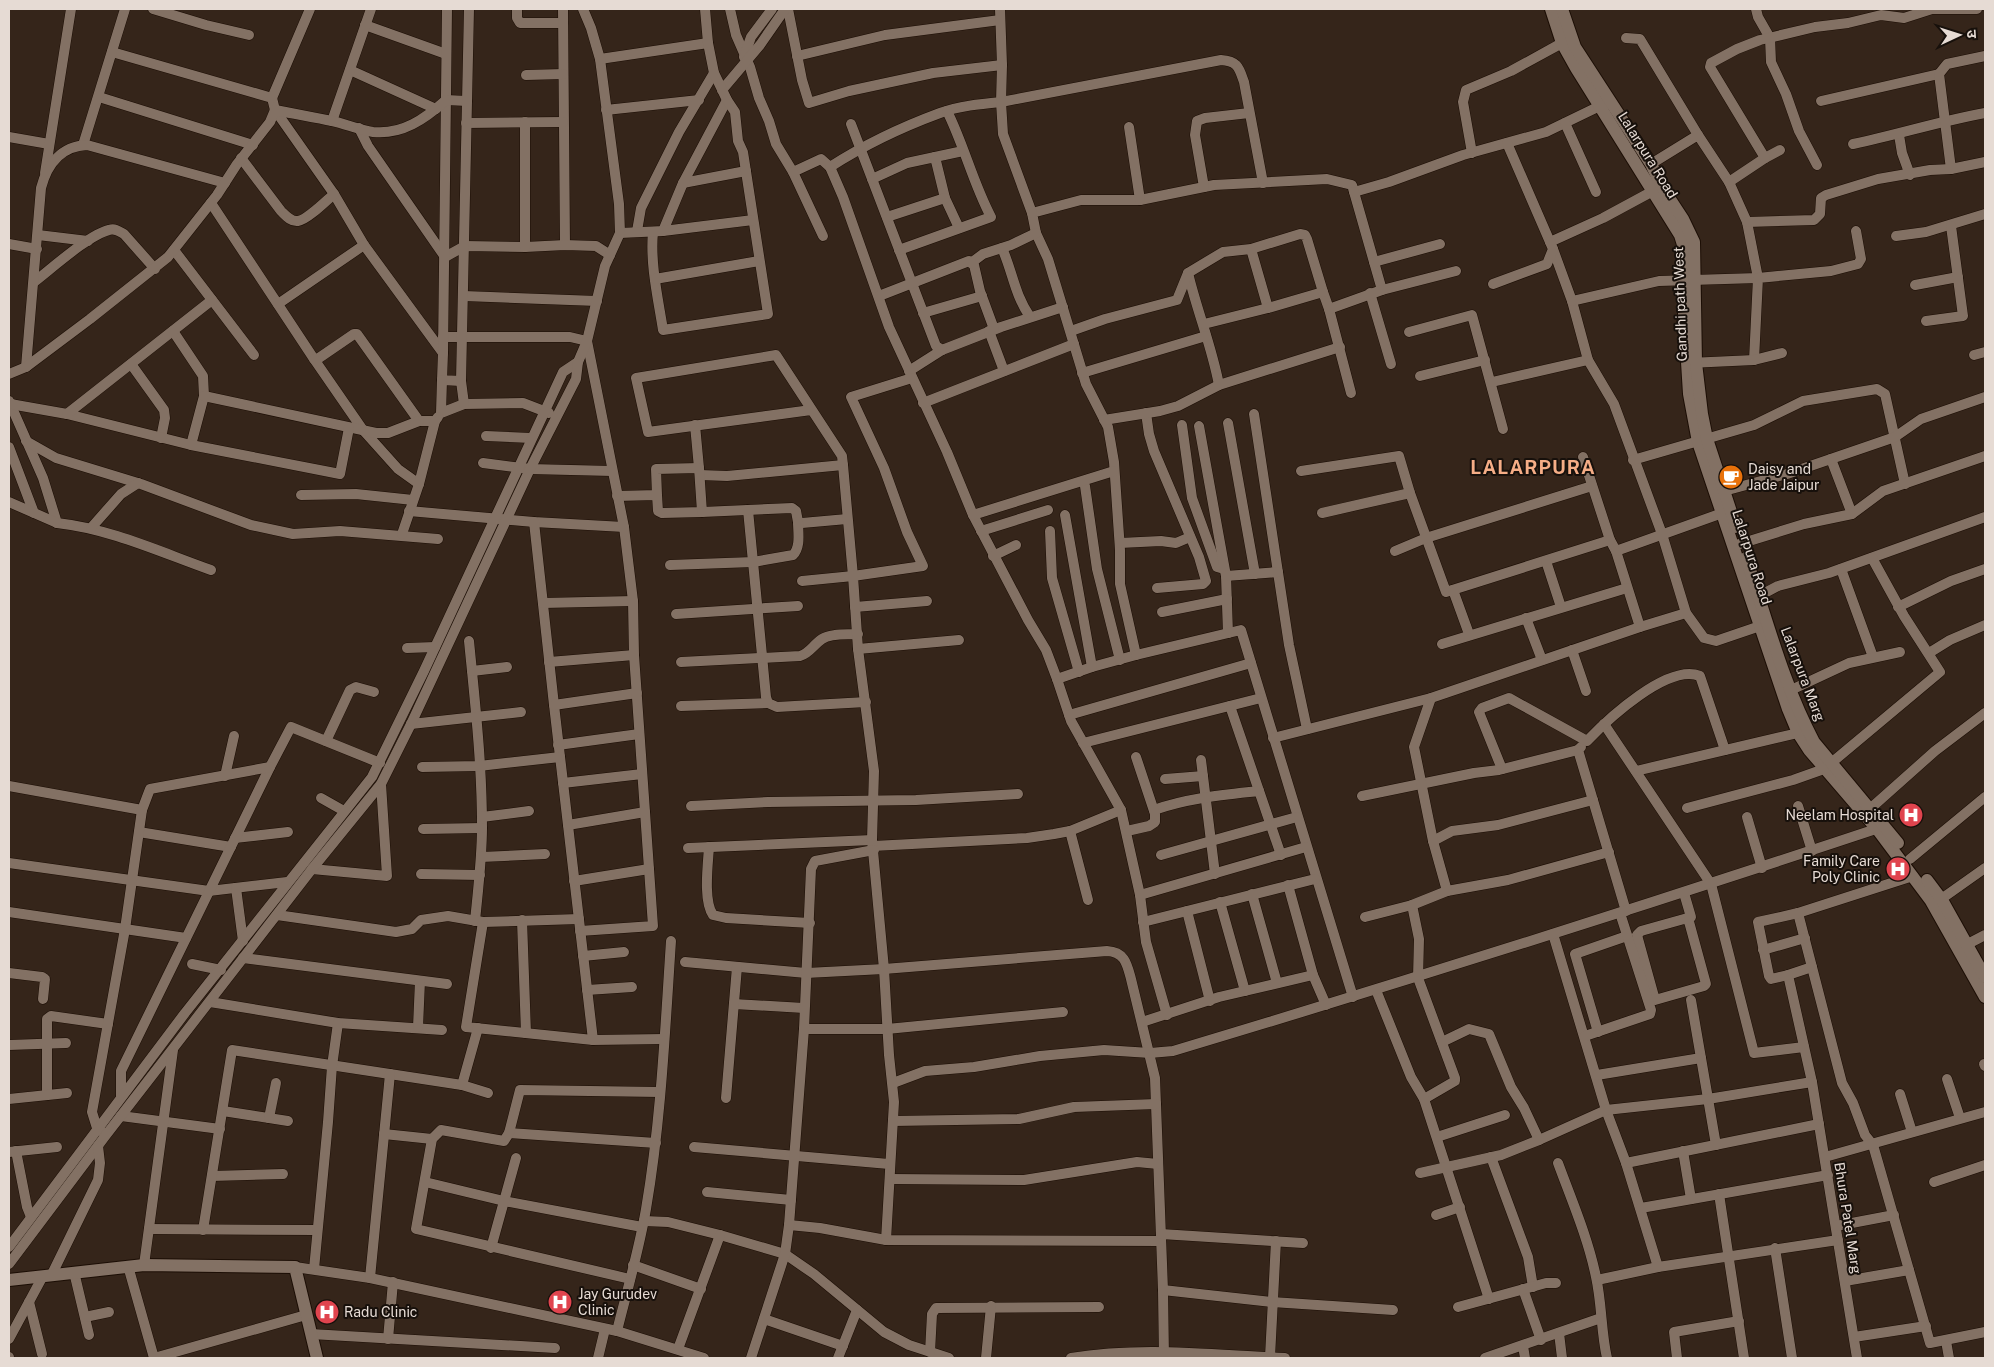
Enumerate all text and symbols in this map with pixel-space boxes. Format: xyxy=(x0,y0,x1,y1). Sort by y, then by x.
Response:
north arrow xyxy=(1934,10,1984,60)
text: उ xyxy=(1964,29,1980,40)
street label: Lalarpura Road xyxy=(1615,109,1681,201)
street label: Gandhi path West xyxy=(1670,246,1690,362)
district label: LALARPURA xyxy=(1470,456,1596,478)
place label: Daisy and Jade Jaipur xyxy=(1748,461,1820,493)
cafe icon: Daisy and Jade Jaipur xyxy=(1718,464,1744,490)
street label: Lalarpura Road xyxy=(1729,507,1775,607)
street label: Lalarpura Marg xyxy=(1778,624,1828,724)
hospital icon: Neelam Hospital xyxy=(1898,802,1924,828)
place label: Neelam Hospital xyxy=(1785,807,1894,823)
place label: Family Care Poly Clinic xyxy=(1803,853,1880,885)
hospital icon: Family Care Poly Clinic xyxy=(1885,856,1911,882)
street label: Bhura Patel Marg xyxy=(1831,1161,1865,1275)
place label: Jay Gurudev Clinic xyxy=(578,1286,657,1318)
hospital icon: Jay Gurudev Clinic xyxy=(547,1289,573,1315)
hospital icon: Radu Clinic xyxy=(314,1299,340,1325)
place label: Radu Clinic xyxy=(344,1304,417,1320)

